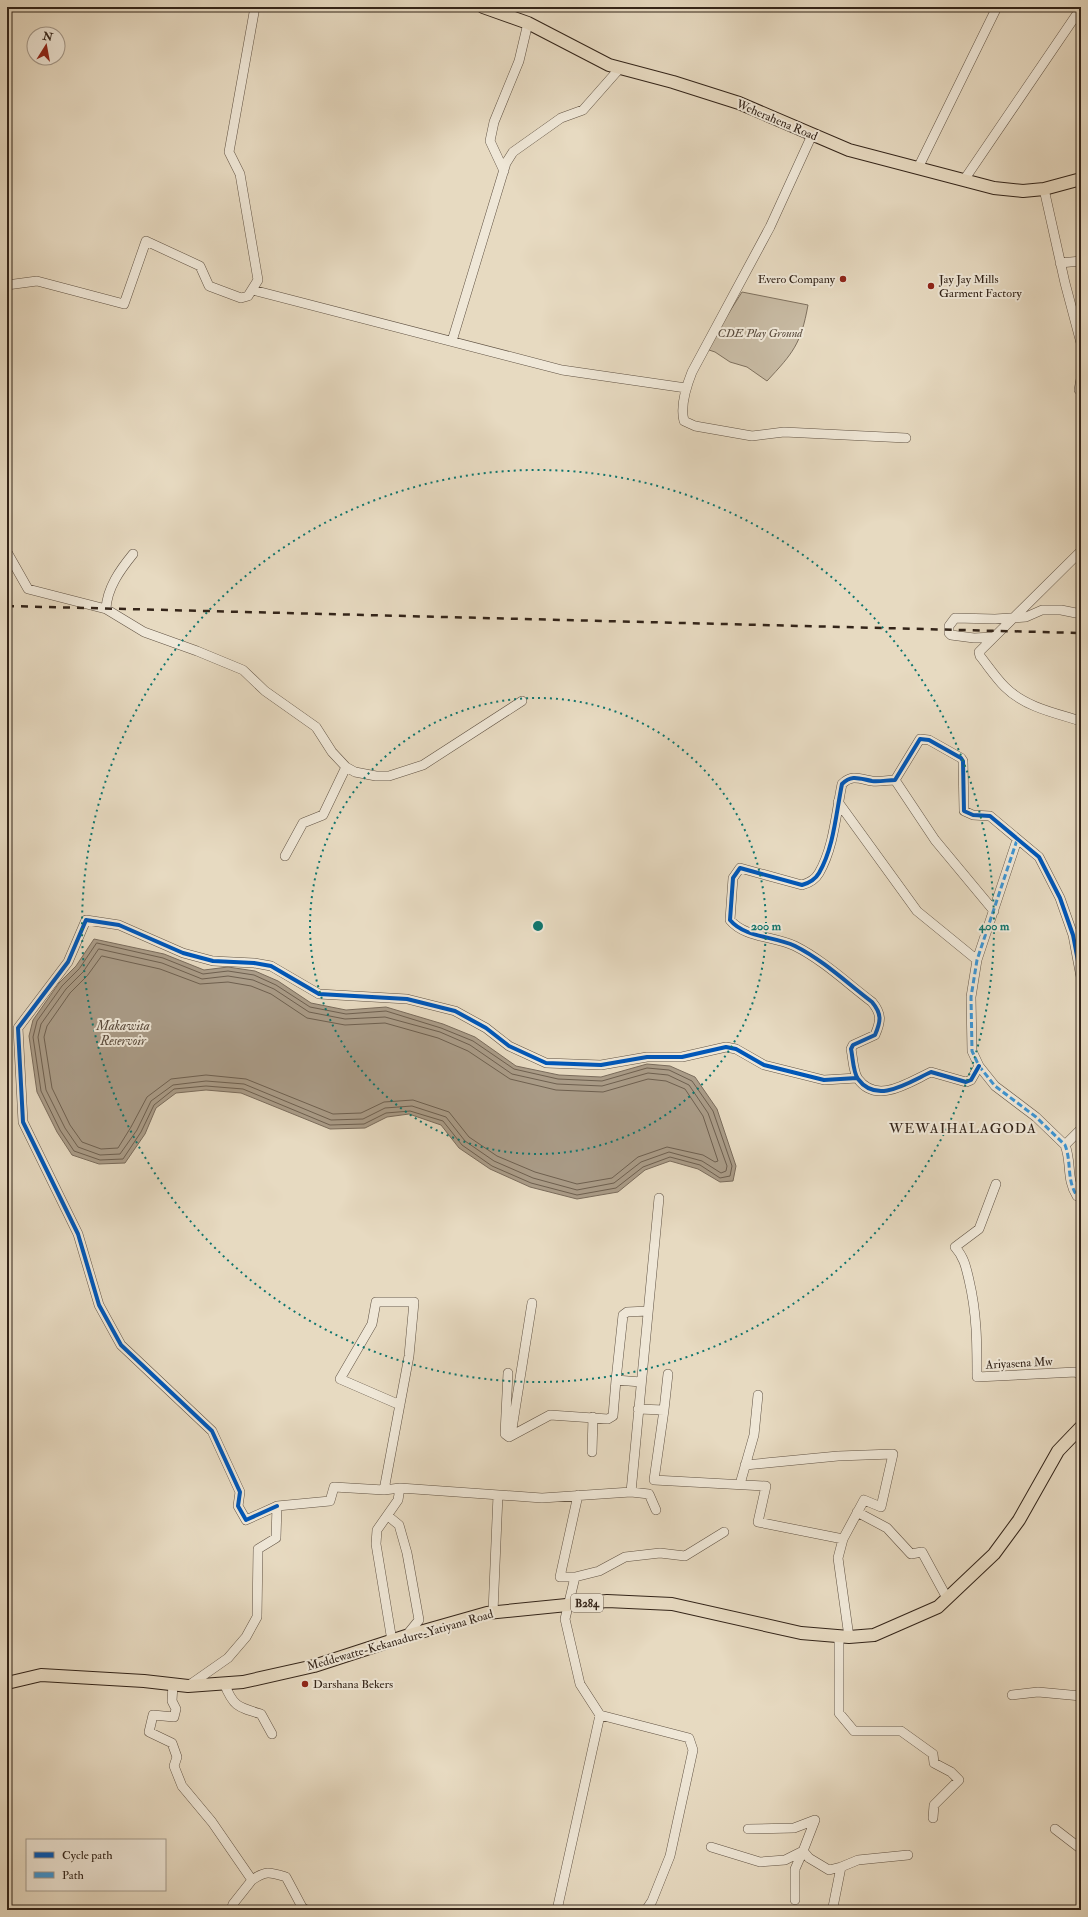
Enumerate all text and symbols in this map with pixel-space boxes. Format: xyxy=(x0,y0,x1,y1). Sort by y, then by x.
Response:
north arrow xyxy=(26,26,66,66)
text: N xyxy=(41,29,55,44)
street label: Weherahena Road xyxy=(733,96,820,144)
place label: Evero Company xyxy=(758,272,836,287)
place label: Jay Jay Mills Garment Factory xyxy=(938,272,1022,301)
marker: Evero Company xyxy=(838,274,848,284)
marker: Jay Jay Mills Garment Factory xyxy=(926,281,936,291)
park label: CDE Play Ground xyxy=(718,326,803,341)
centre of rings xyxy=(531,919,545,933)
text: 200 m xyxy=(751,919,782,934)
text: 400 m xyxy=(978,919,1010,934)
water label: Makawita Reservoir xyxy=(95,1018,150,1049)
district label: WEWAIHALAGODA xyxy=(888,1120,1037,1137)
street label: Ariyasena Mw xyxy=(984,1354,1053,1373)
road number: B284 xyxy=(571,1594,603,1612)
street label: Meddewatte-Kekanadure-Yatiyana Road xyxy=(305,1607,495,1674)
place label: Darshana Bekers xyxy=(313,1677,393,1692)
marker: Darshana Bekers xyxy=(300,1679,310,1689)
legend xyxy=(26,1839,166,1891)
text: Cycle path xyxy=(62,1848,113,1863)
text: Path xyxy=(62,1868,85,1883)

